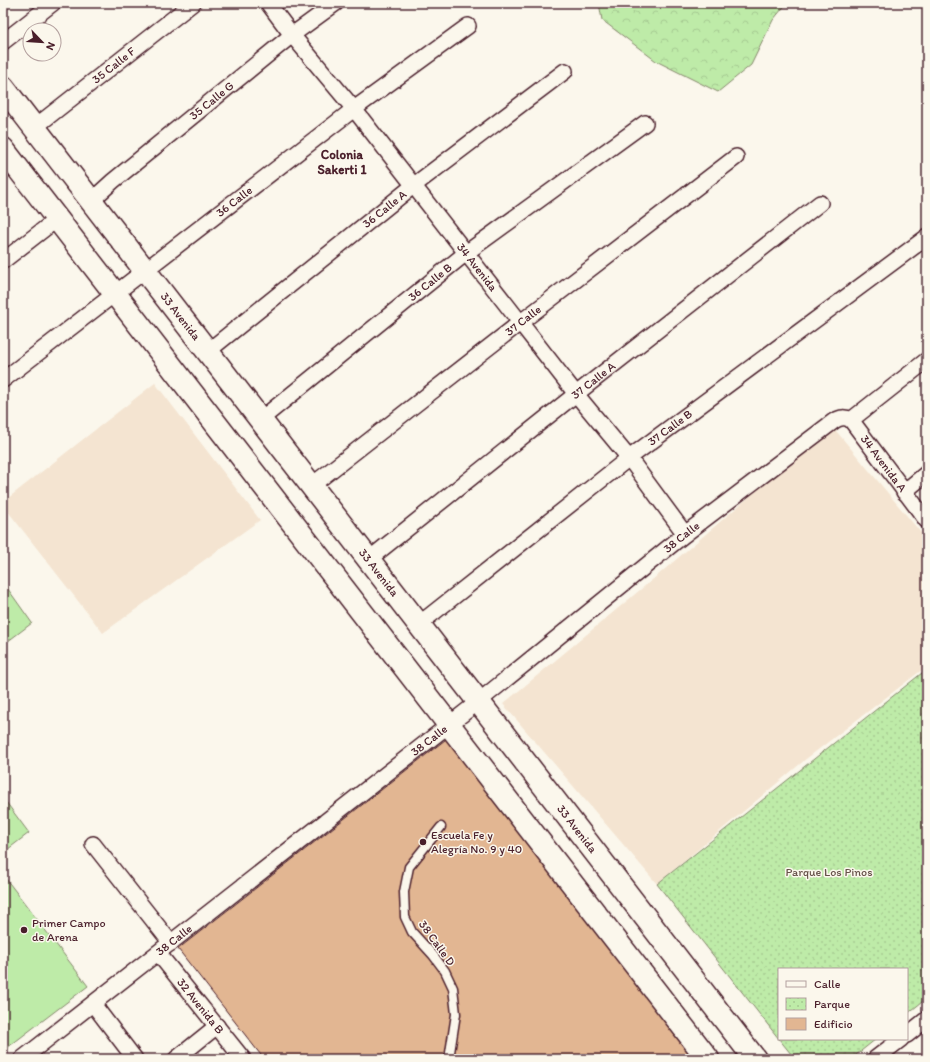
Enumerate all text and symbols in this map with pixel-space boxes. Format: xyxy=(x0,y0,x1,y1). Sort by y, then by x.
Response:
north arrow xyxy=(22,22,62,62)
text: N xyxy=(43,40,58,52)
street label: 35 Calle F xyxy=(89,44,139,87)
street label: 35 Calle G xyxy=(187,78,237,123)
district label: Colonia Sakerti 1 xyxy=(317,147,367,177)
street label: 36 Calle xyxy=(213,183,255,220)
street label: 36 Calle A xyxy=(360,187,410,231)
street label: 34 Avenida xyxy=(454,240,501,295)
street label: 36 Calle B xyxy=(405,260,455,304)
street label: 33 Avenida xyxy=(158,290,204,344)
street label: 37 Calle xyxy=(502,302,544,339)
street label: 37 Calle A xyxy=(568,359,618,402)
street label: 37 Calle B xyxy=(645,406,695,449)
street label: 34 Avenida A xyxy=(858,432,910,495)
street label: 38 Calle xyxy=(660,518,703,556)
street label: 33 Avenida xyxy=(356,546,402,600)
street label: 38 Calle xyxy=(408,722,450,759)
street label: 33 Avenida xyxy=(554,802,600,856)
place label: Escuela Fe y Alegría No. 9 y 40 xyxy=(431,828,522,856)
marker: Escuela Fe y Alegría No. 9 y 40 xyxy=(418,837,428,847)
park label: Parque Los Pinos xyxy=(785,865,873,879)
place label: Primer Campo de Arena xyxy=(32,916,106,944)
street label: 38 Calle D xyxy=(416,918,458,969)
street label: 38 Calle xyxy=(153,921,195,959)
marker: Primer Campo de Arena xyxy=(19,925,29,935)
legend xyxy=(778,968,908,1040)
street label: 32 Avenida B xyxy=(174,975,227,1037)
text: Calle xyxy=(814,977,841,991)
text: Parque xyxy=(814,997,850,1011)
text: Edificio xyxy=(814,1017,853,1031)

